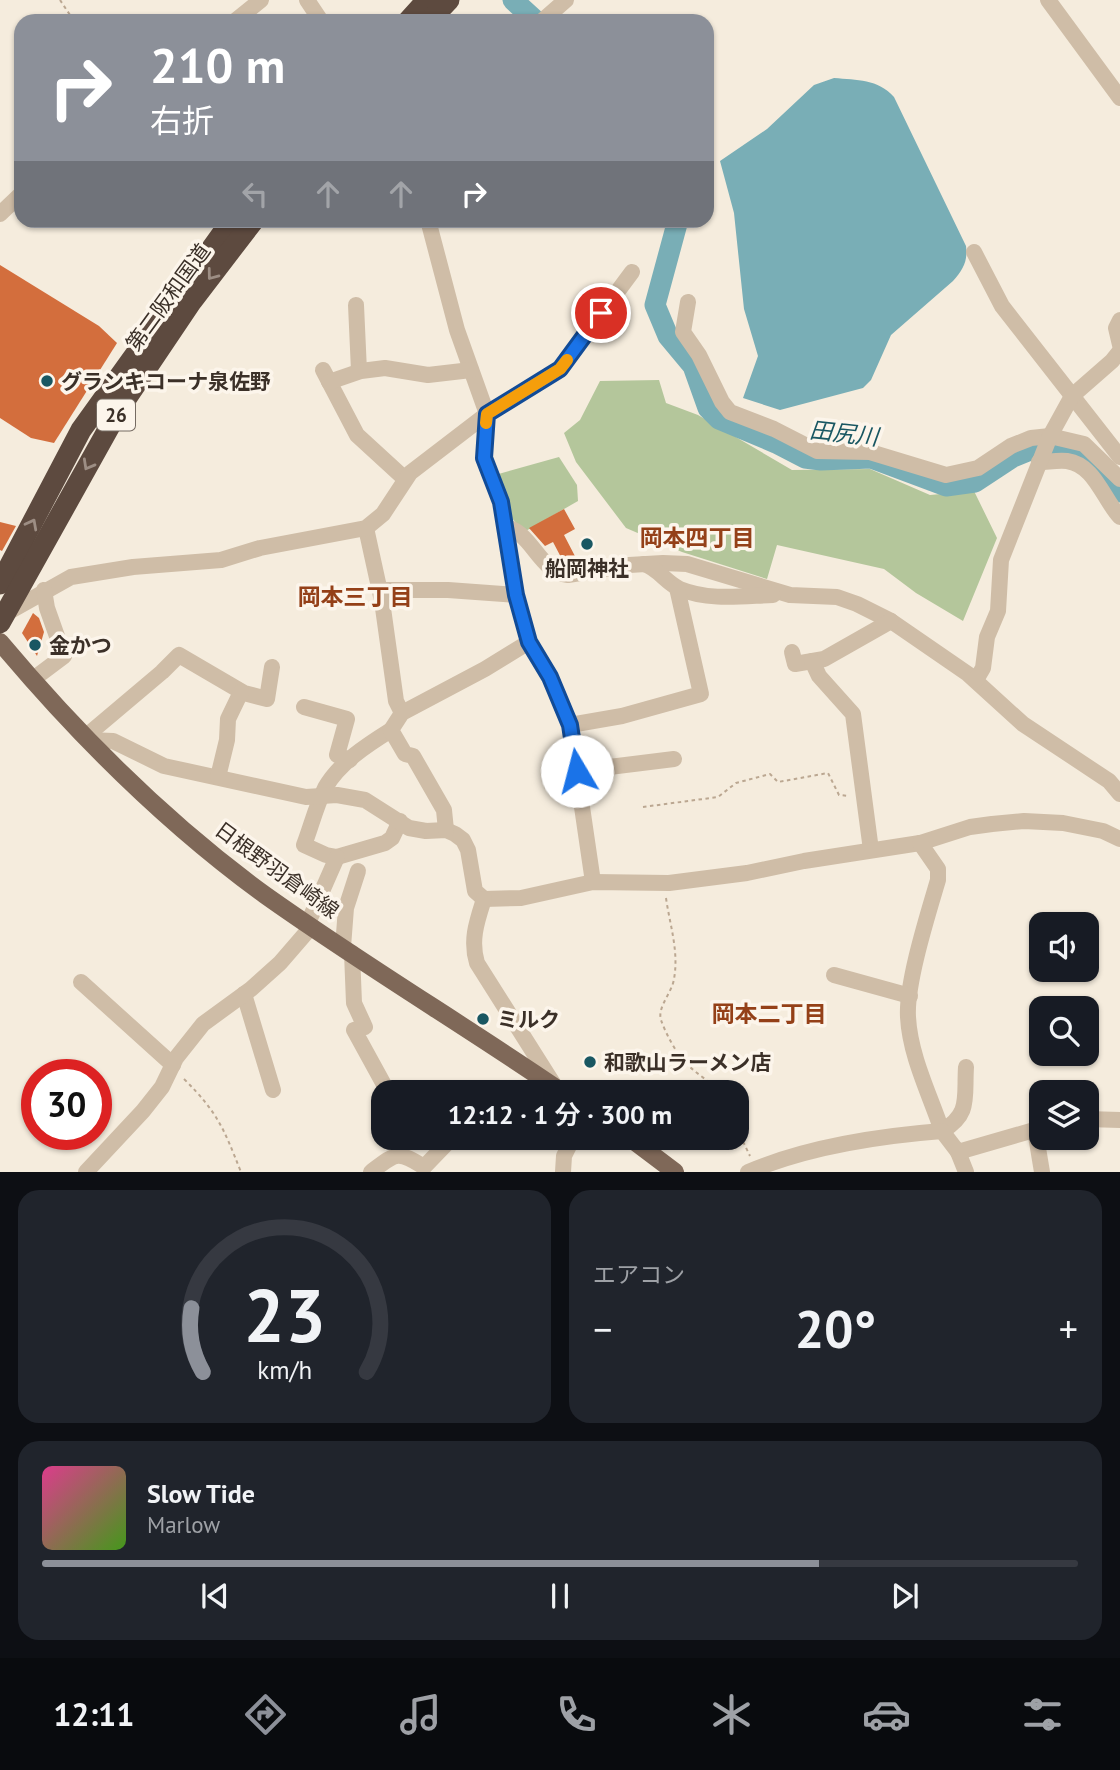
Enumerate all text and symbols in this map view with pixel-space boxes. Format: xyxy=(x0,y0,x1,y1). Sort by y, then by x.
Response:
text: 210 m xyxy=(150,33,285,97)
icon: right xyxy=(35,42,126,133)
text: 右折 xyxy=(150,99,214,141)
icon: left xyxy=(236,175,274,213)
icon: ahead xyxy=(309,175,347,213)
icon: ahead xyxy=(382,175,420,213)
icon: right xyxy=(455,175,493,213)
street label: 第二阪和国道 xyxy=(120,238,216,356)
one-way arrow xyxy=(208,267,221,279)
pin xyxy=(571,283,631,343)
icon: arrive xyxy=(582,294,620,332)
place label: グランキコーナ泉佐野 xyxy=(61,368,271,395)
marker: グランキコーナ泉佐野 xyxy=(39,373,55,389)
road number: 26 xyxy=(97,400,135,430)
water label: 田尻川 xyxy=(808,415,883,451)
one-way arrow xyxy=(83,457,96,470)
one-way arrow xyxy=(24,519,38,531)
district label: 岡本四丁目 xyxy=(640,523,755,552)
marker: 船岡神社 xyxy=(579,536,595,552)
place label: 船岡神社 xyxy=(545,555,629,582)
district label: 岡本三丁目 xyxy=(298,582,413,611)
place label: 金かつ xyxy=(49,632,112,659)
marker: 金かつ xyxy=(27,637,43,653)
position arrow xyxy=(540,734,614,808)
street label: 日根野羽倉崎線 xyxy=(210,816,344,924)
map controls xyxy=(1029,912,1099,1150)
button: sound xyxy=(1029,912,1099,982)
button: search xyxy=(1029,996,1099,1066)
district label: 岡本二丁目 xyxy=(712,999,827,1028)
place label: ミルク xyxy=(497,1006,560,1033)
marker: ミルク xyxy=(475,1011,491,1027)
place label: 和歌山ラーメン店 xyxy=(604,1049,771,1076)
marker: 和歌山ラーメン店 xyxy=(582,1054,598,1070)
speed limit sign: 30 xyxy=(21,1059,112,1150)
button: layers xyxy=(1029,1080,1099,1150)
text: 12:12 · 1 分 · 300 m xyxy=(448,1098,672,1131)
text: エアコン xyxy=(593,1260,685,1289)
text: 23 xyxy=(243,1269,326,1363)
text: 20° xyxy=(795,1295,876,1362)
text: − xyxy=(593,1304,612,1353)
text: + xyxy=(1059,1304,1078,1353)
text: km/h xyxy=(257,1354,312,1386)
text: Slow Tide xyxy=(147,1477,255,1510)
text: Marlow xyxy=(147,1510,220,1539)
icon: previous xyxy=(196,1577,234,1615)
icon: pause xyxy=(541,1577,579,1615)
icon: next xyxy=(886,1577,924,1615)
icon: directions xyxy=(241,1690,290,1739)
icon: music xyxy=(396,1690,445,1739)
icon: phone xyxy=(552,1690,601,1739)
icon: climate xyxy=(707,1690,756,1739)
icon: car xyxy=(862,1690,911,1739)
icon: filters xyxy=(1018,1690,1067,1739)
text: 12:11 xyxy=(53,1693,134,1735)

